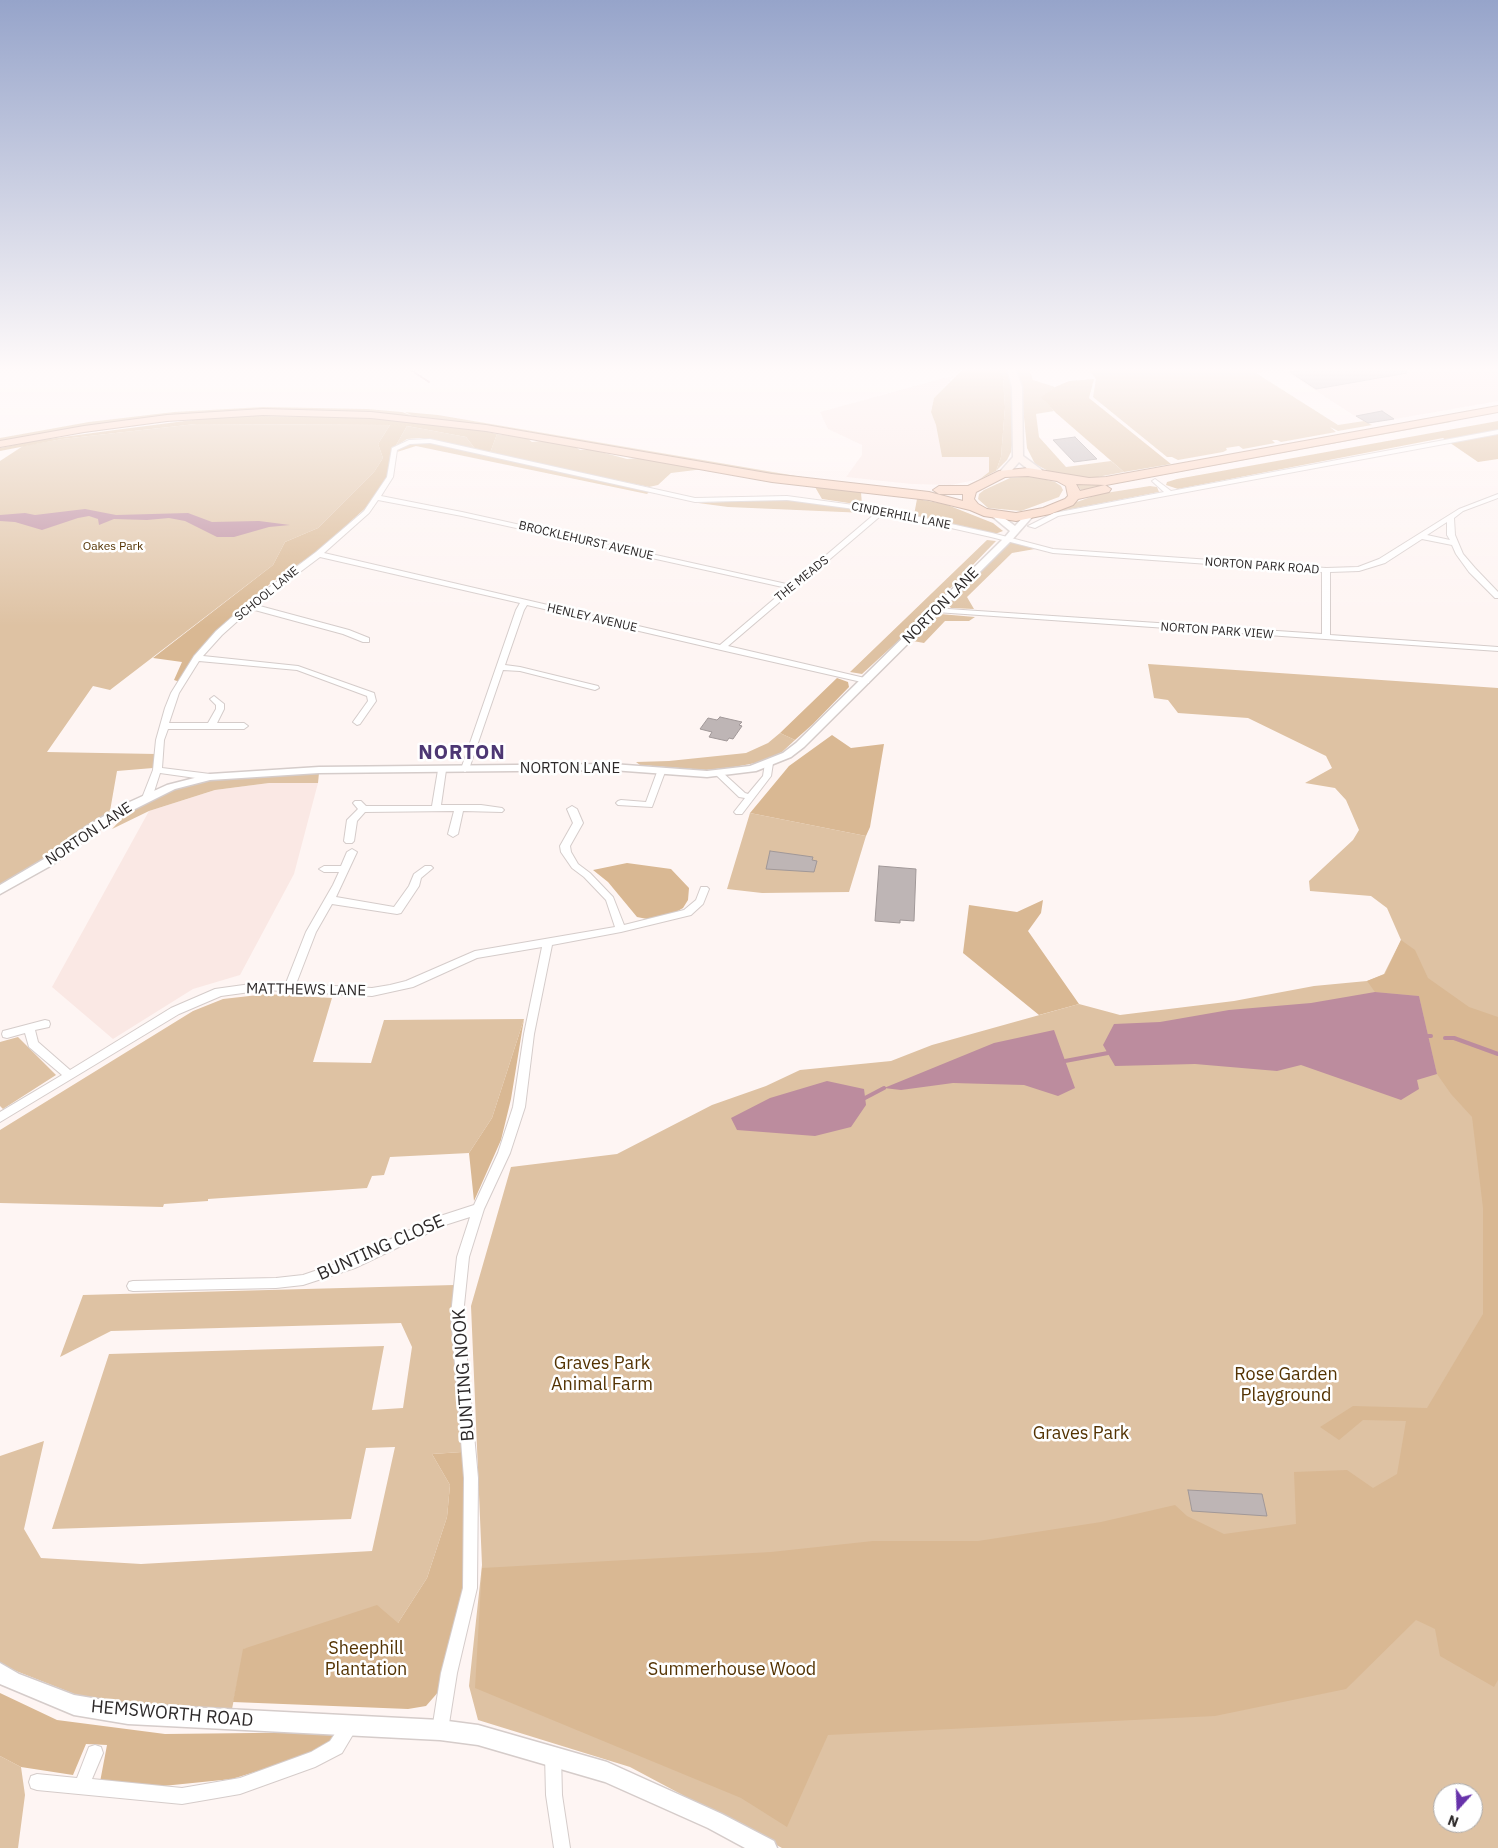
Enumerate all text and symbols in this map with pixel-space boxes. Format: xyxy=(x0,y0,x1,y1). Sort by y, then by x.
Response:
street label: CINDERHILL LANE xyxy=(850,499,952,533)
street label: BROCKLEHURST AVENUE xyxy=(517,518,655,564)
park label: Oakes Park xyxy=(83,540,143,554)
street label: THE MEADS xyxy=(772,553,832,605)
street label: NORTON PARK ROAD xyxy=(1204,555,1320,577)
street label: SCHOOL LANE xyxy=(232,564,302,624)
street label: NORTON LANE xyxy=(899,564,983,648)
street label: HENLEY AVENUE xyxy=(546,601,638,635)
street label: NORTON PARK VIEW xyxy=(1160,620,1274,642)
district label: NORTON xyxy=(417,741,507,765)
street label: NORTON LANE xyxy=(520,760,620,778)
street label: NORTON LANE xyxy=(42,799,136,869)
street label: MATTHEWS LANE xyxy=(246,980,366,1000)
street label: BUNTING CLOSE xyxy=(314,1210,448,1286)
street label: BUNTING NOOK xyxy=(449,1308,479,1442)
park label: Graves Park Animal Farm xyxy=(551,1353,653,1396)
park label: Rose Garden Playground xyxy=(1234,1364,1338,1406)
park label: Graves Park xyxy=(1033,1423,1129,1445)
park label: Sheephill Plantation xyxy=(325,1638,407,1680)
park label: Summerhouse Wood xyxy=(648,1659,816,1681)
street label: HEMSWORTH ROAD xyxy=(90,1696,254,1732)
north arrow xyxy=(1433,1783,1483,1833)
text: N xyxy=(1445,1811,1461,1831)

